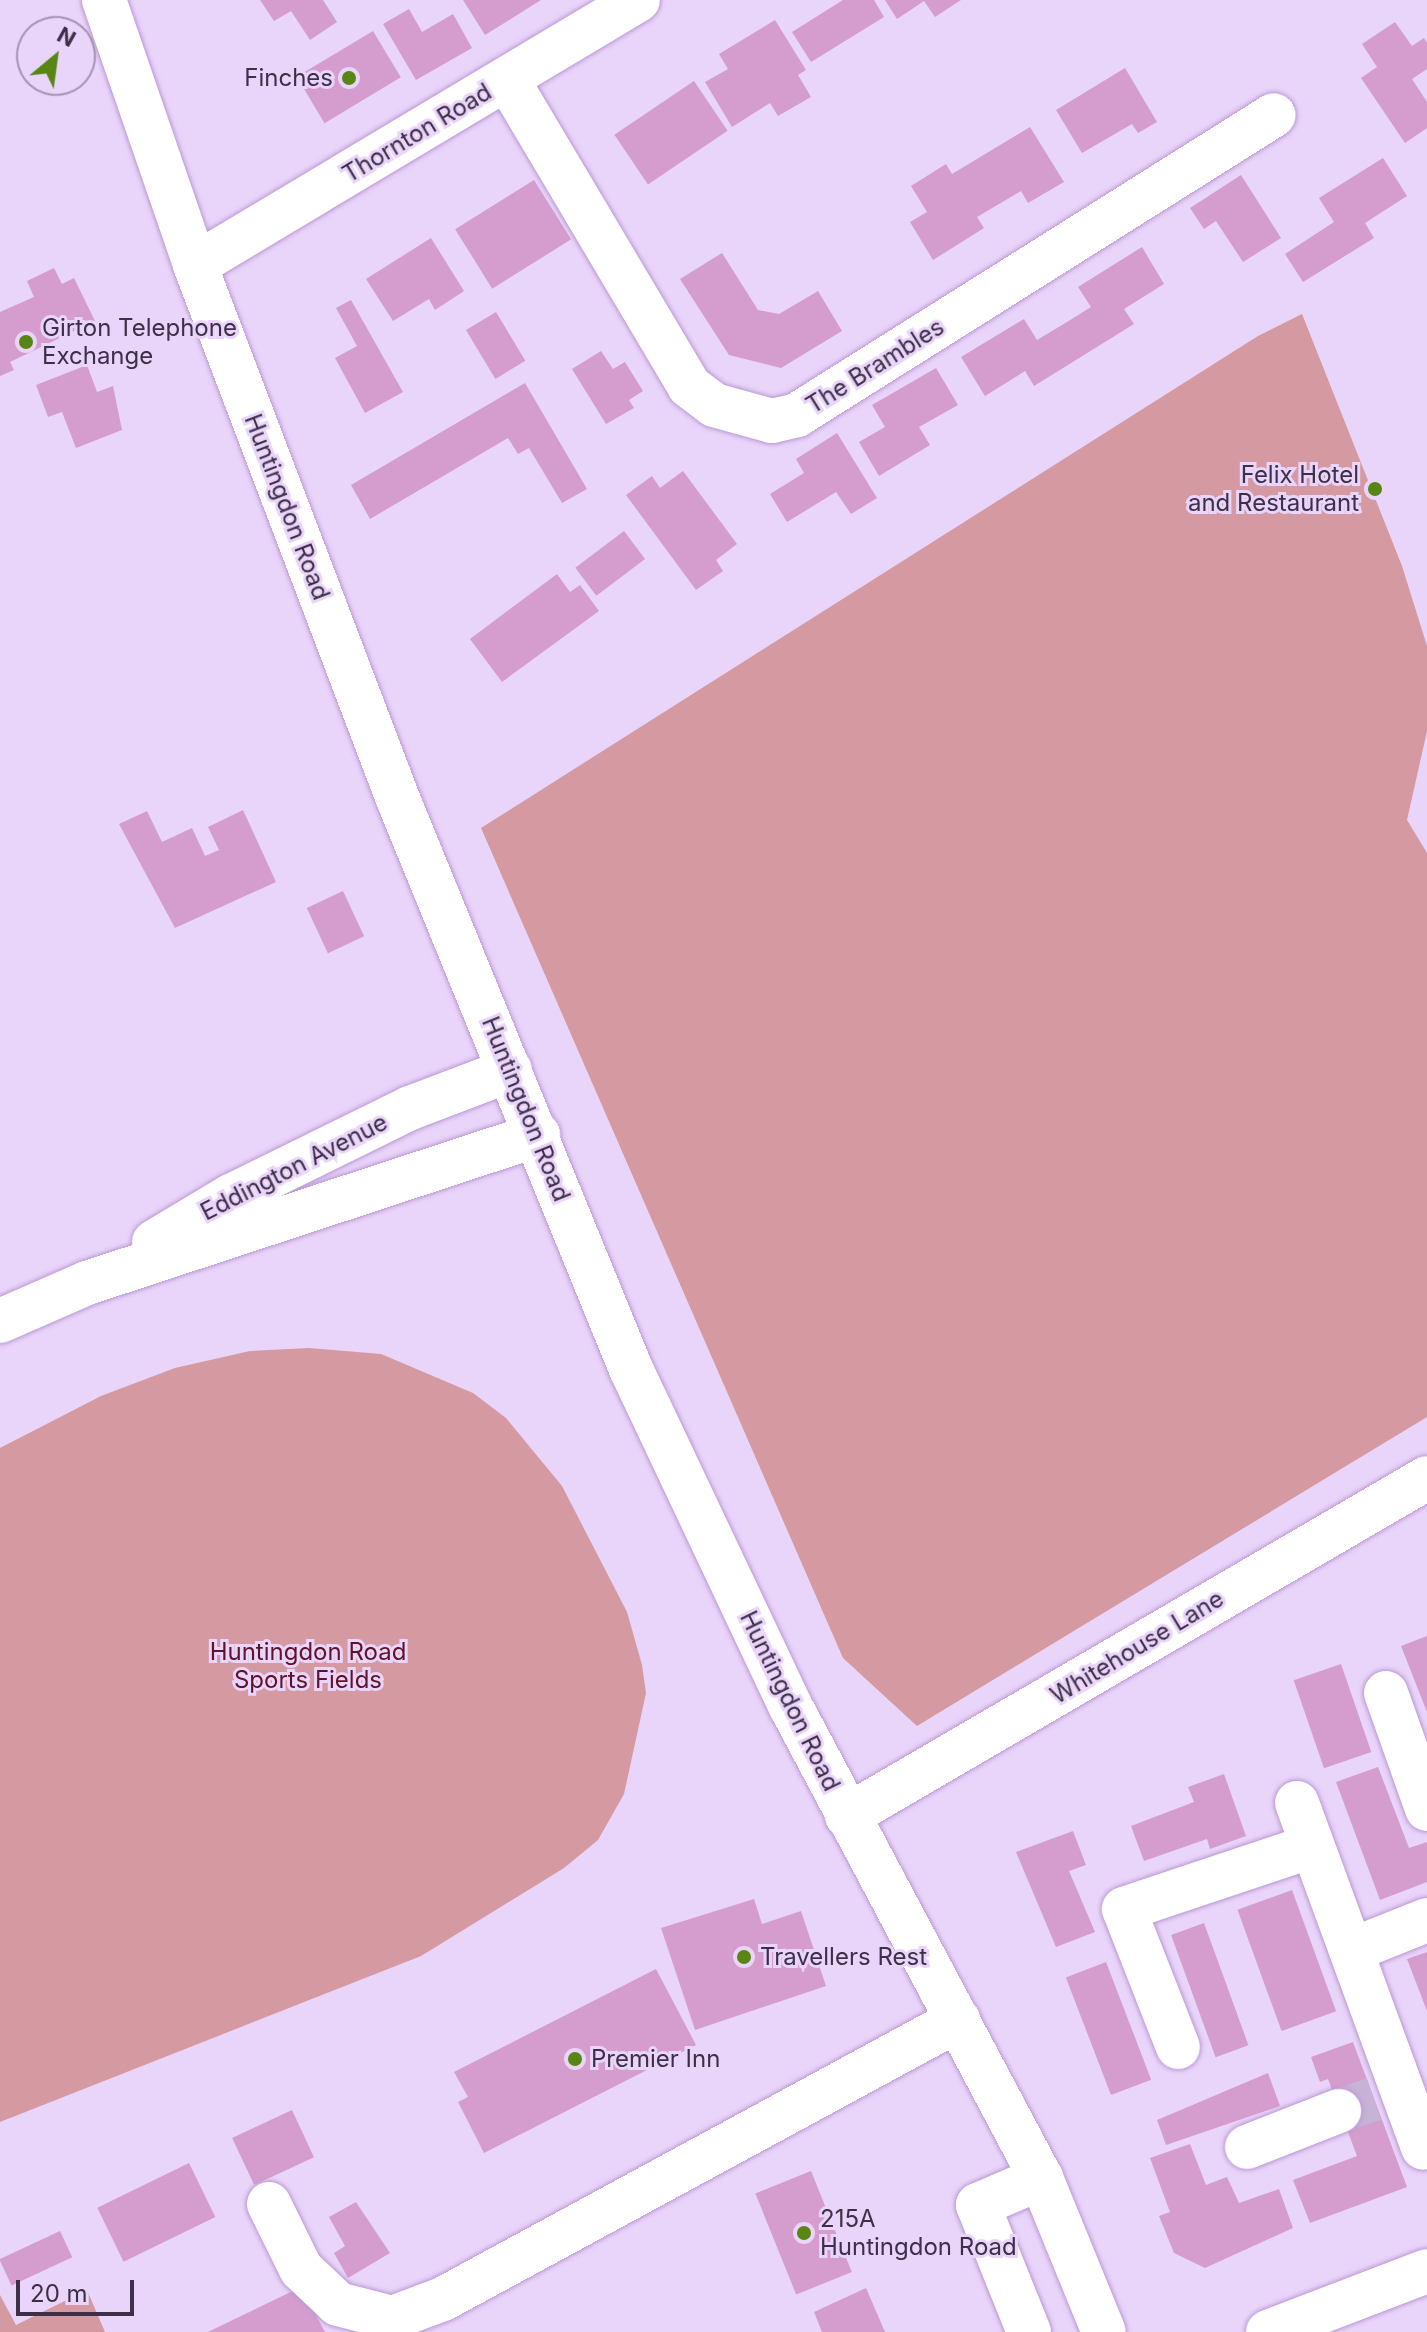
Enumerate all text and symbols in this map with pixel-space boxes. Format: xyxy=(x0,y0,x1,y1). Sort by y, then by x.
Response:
north arrow xyxy=(16,16,96,96)
text: N xyxy=(53,21,80,52)
place label: Finches xyxy=(244,64,333,92)
marker: Finches xyxy=(340,69,358,87)
street label: Thornton Road xyxy=(337,77,497,189)
street label: The Brambles xyxy=(801,312,949,420)
place label: Girton Telephone Exchange xyxy=(42,314,237,370)
marker: Girton Telephone Exchange xyxy=(17,333,35,351)
street label: Huntingdon Road xyxy=(238,410,336,604)
place label: Felix Hotel and Restaurant xyxy=(1188,461,1359,517)
marker: Felix Hotel and Restaurant xyxy=(1366,480,1384,498)
street label: Huntingdon Road xyxy=(476,1012,576,1206)
street label: Eddington Avenue xyxy=(196,1107,392,1227)
street label: Whitehouse Lane xyxy=(1045,1584,1229,1710)
street label: Huntingdon Road xyxy=(734,1606,846,1796)
park label: Huntingdon Road Sports Fields xyxy=(210,1638,406,1694)
place label: Travellers Rest xyxy=(760,1943,927,1971)
marker: Travellers Rest xyxy=(735,1948,753,1966)
place label: Premier Inn xyxy=(591,2045,720,2073)
marker: Premier Inn xyxy=(566,2050,584,2068)
place label: 215A Huntingdon Road xyxy=(820,2205,1017,2261)
marker: 215A Huntingdon Road xyxy=(795,2224,813,2242)
scale bar xyxy=(20,2264,138,2314)
text: 20 m xyxy=(30,2279,88,2308)

